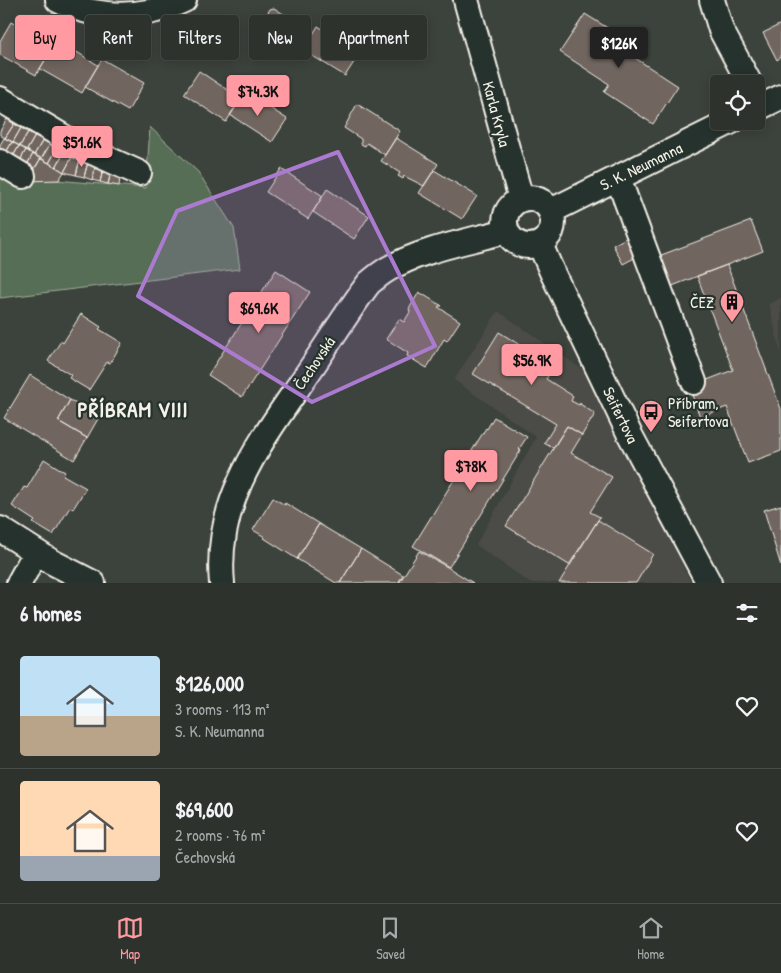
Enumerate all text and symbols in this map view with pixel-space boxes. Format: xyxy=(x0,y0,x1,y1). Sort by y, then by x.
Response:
chip: Buy xyxy=(15,15,75,60)
chip: Rent xyxy=(85,15,151,60)
chip: Filters xyxy=(161,15,239,60)
chip: New xyxy=(249,15,311,60)
chip: Apartment xyxy=(321,15,427,60)
pin: $126K xyxy=(584,27,654,69)
text: $126K xyxy=(601,32,637,54)
pin: $74.3K xyxy=(217,74,299,117)
map controls xyxy=(710,75,765,130)
button: locate xyxy=(710,75,765,130)
street label: Karla Kryla xyxy=(478,79,516,149)
text: $74.3K xyxy=(238,80,279,102)
pin: $51.6K xyxy=(41,126,123,168)
text: $51.6K xyxy=(63,131,101,153)
street label: S. K. Neumanna xyxy=(596,137,686,195)
building icon: ČEZ xyxy=(719,289,745,323)
place label: ČEZ xyxy=(690,291,714,313)
pin: $69.6K xyxy=(218,292,300,334)
text: $69.6K xyxy=(240,297,278,319)
street label: Čechovská xyxy=(288,332,340,394)
pin: $56.9K xyxy=(491,344,573,386)
text: $56.9K xyxy=(513,349,551,371)
street label: Seifertova xyxy=(598,383,644,447)
place label: Příbram, Seifertova xyxy=(668,392,728,432)
district label: PŘÍBRAM VIII xyxy=(78,395,188,424)
bus stop icon: Příbram, Seifertova xyxy=(638,399,664,433)
pin: $78K xyxy=(441,450,501,492)
text: $78K xyxy=(455,455,487,477)
text: 6 homes xyxy=(20,599,81,628)
icon: filters xyxy=(733,599,761,627)
text: $126,000 xyxy=(175,669,244,698)
icon: home xyxy=(60,676,120,736)
icon: heart xyxy=(733,692,761,720)
text: 3 rooms · 113 m² xyxy=(175,698,270,720)
text: S. K. Neumanna xyxy=(175,720,264,742)
text: $69,600 xyxy=(175,795,233,824)
icon: home xyxy=(60,801,120,861)
icon: heart xyxy=(733,817,761,845)
text: 2 rooms · 76 m² xyxy=(175,824,265,846)
text: Čechovská xyxy=(175,846,235,868)
tab: Map xyxy=(116,914,144,963)
tab: Saved xyxy=(376,914,405,963)
tab: Home xyxy=(637,914,665,963)

